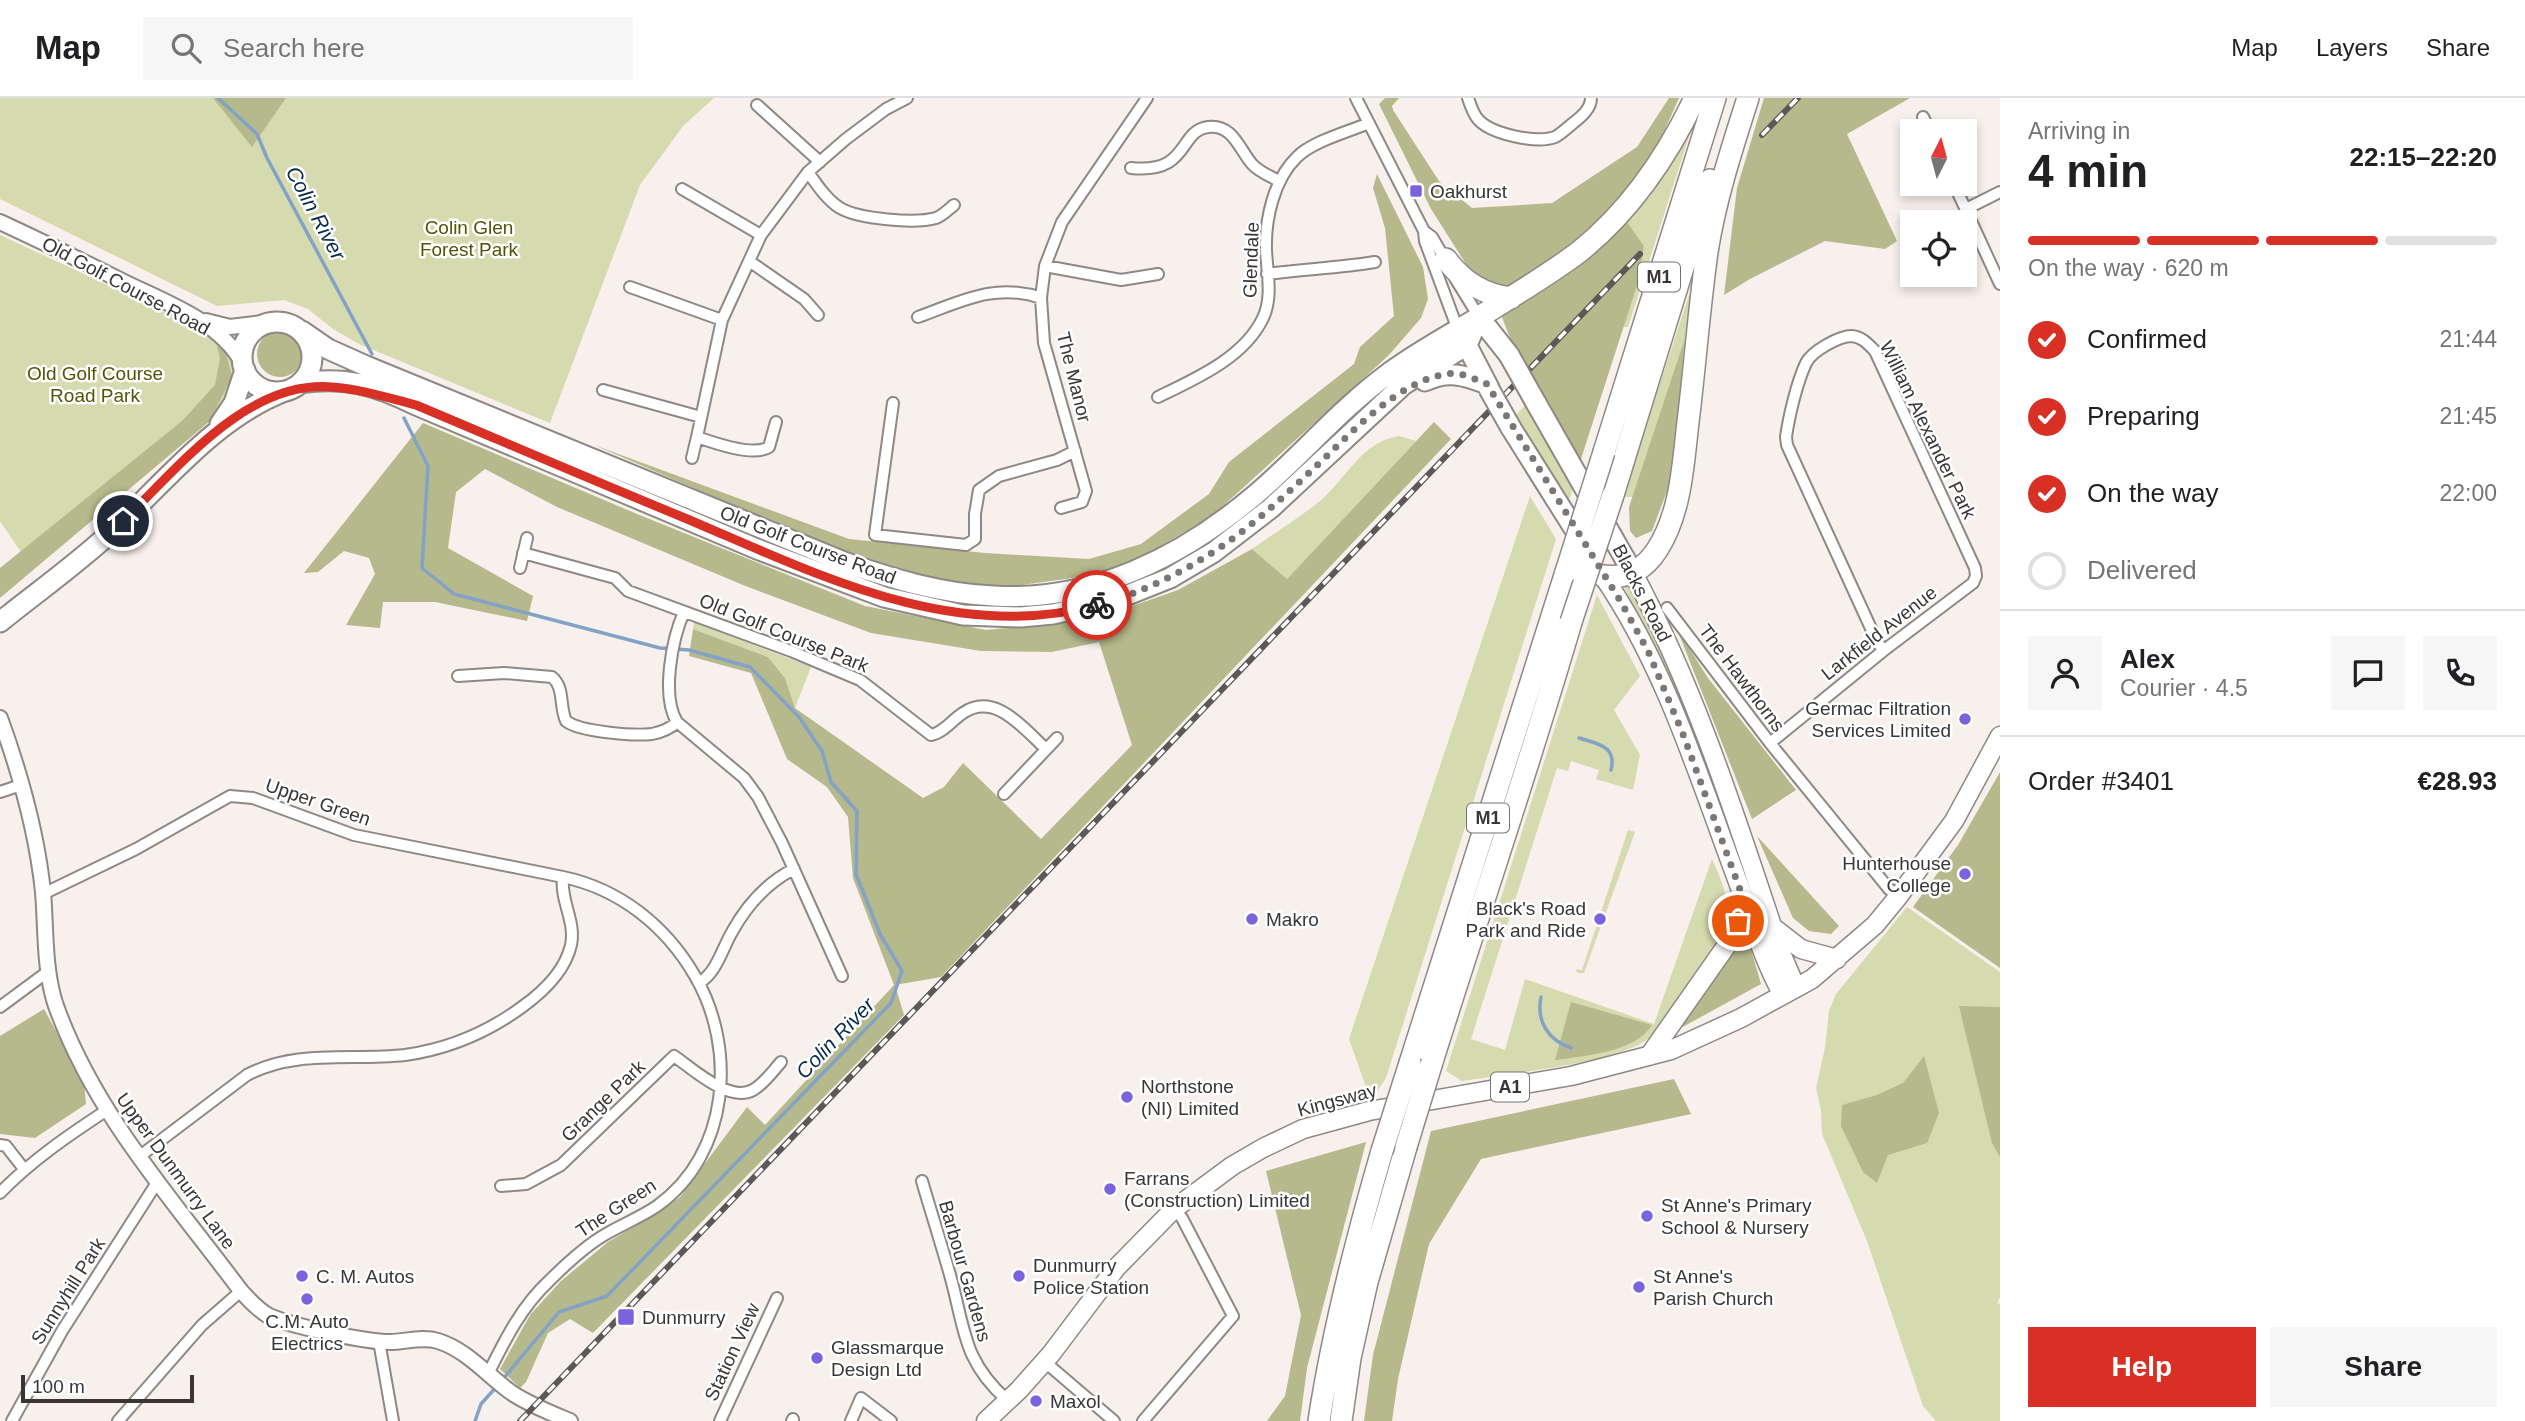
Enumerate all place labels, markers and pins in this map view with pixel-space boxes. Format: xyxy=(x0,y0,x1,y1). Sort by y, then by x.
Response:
place label: Oakhurst xyxy=(1430,181,1508,202)
marker: Oakhurst xyxy=(1408,183,1424,199)
pin xyxy=(93,491,153,551)
place label: Germac Filtration Services Limited xyxy=(1805,698,1951,741)
marker: Germac Filtration Services Limited xyxy=(1957,711,1973,727)
place label: Hunterhouse College xyxy=(1842,853,1951,896)
marker: Hunterhouse College xyxy=(1957,866,1973,882)
pin xyxy=(1708,891,1768,951)
place label: Black's Road Park and Ride xyxy=(1466,898,1586,941)
place label: Makro xyxy=(1266,909,1319,930)
marker: Makro xyxy=(1244,911,1260,927)
marker: Black's Road Park and Ride xyxy=(1592,911,1608,927)
place label: Northstone (NI) Limited xyxy=(1141,1076,1239,1119)
marker: Northstone (NI) Limited xyxy=(1119,1089,1135,1105)
place label: Farrans (Construction) Limited xyxy=(1124,1168,1310,1211)
marker: Farrans (Construction) Limited xyxy=(1102,1181,1118,1197)
place label: St Anne's Primary School & Nursery xyxy=(1661,1195,1812,1238)
marker: St Anne's Primary School & Nursery xyxy=(1639,1208,1655,1224)
place label: Dunmurry Police Station xyxy=(1033,1255,1149,1298)
place label: C. M. Autos xyxy=(316,1266,414,1287)
place label: St Anne's Parish Church xyxy=(1653,1266,1773,1309)
marker: C. M. Autos xyxy=(294,1268,310,1284)
marker: Dunmurry Police Station xyxy=(1011,1268,1027,1284)
marker: St Anne's Parish Church xyxy=(1631,1279,1647,1295)
marker: C.M. Auto Electrics xyxy=(299,1291,315,1307)
marker: Dunmurry xyxy=(616,1307,636,1327)
place label: Dunmurry xyxy=(642,1307,726,1328)
place label: C.M. Auto Electrics xyxy=(265,1311,349,1354)
place label: Glassmarque Design Ltd xyxy=(831,1337,944,1380)
marker: Glassmarque Design Ltd xyxy=(809,1350,825,1366)
place label: Maxol xyxy=(1050,1391,1101,1412)
marker: Maxol xyxy=(1028,1393,1044,1409)

